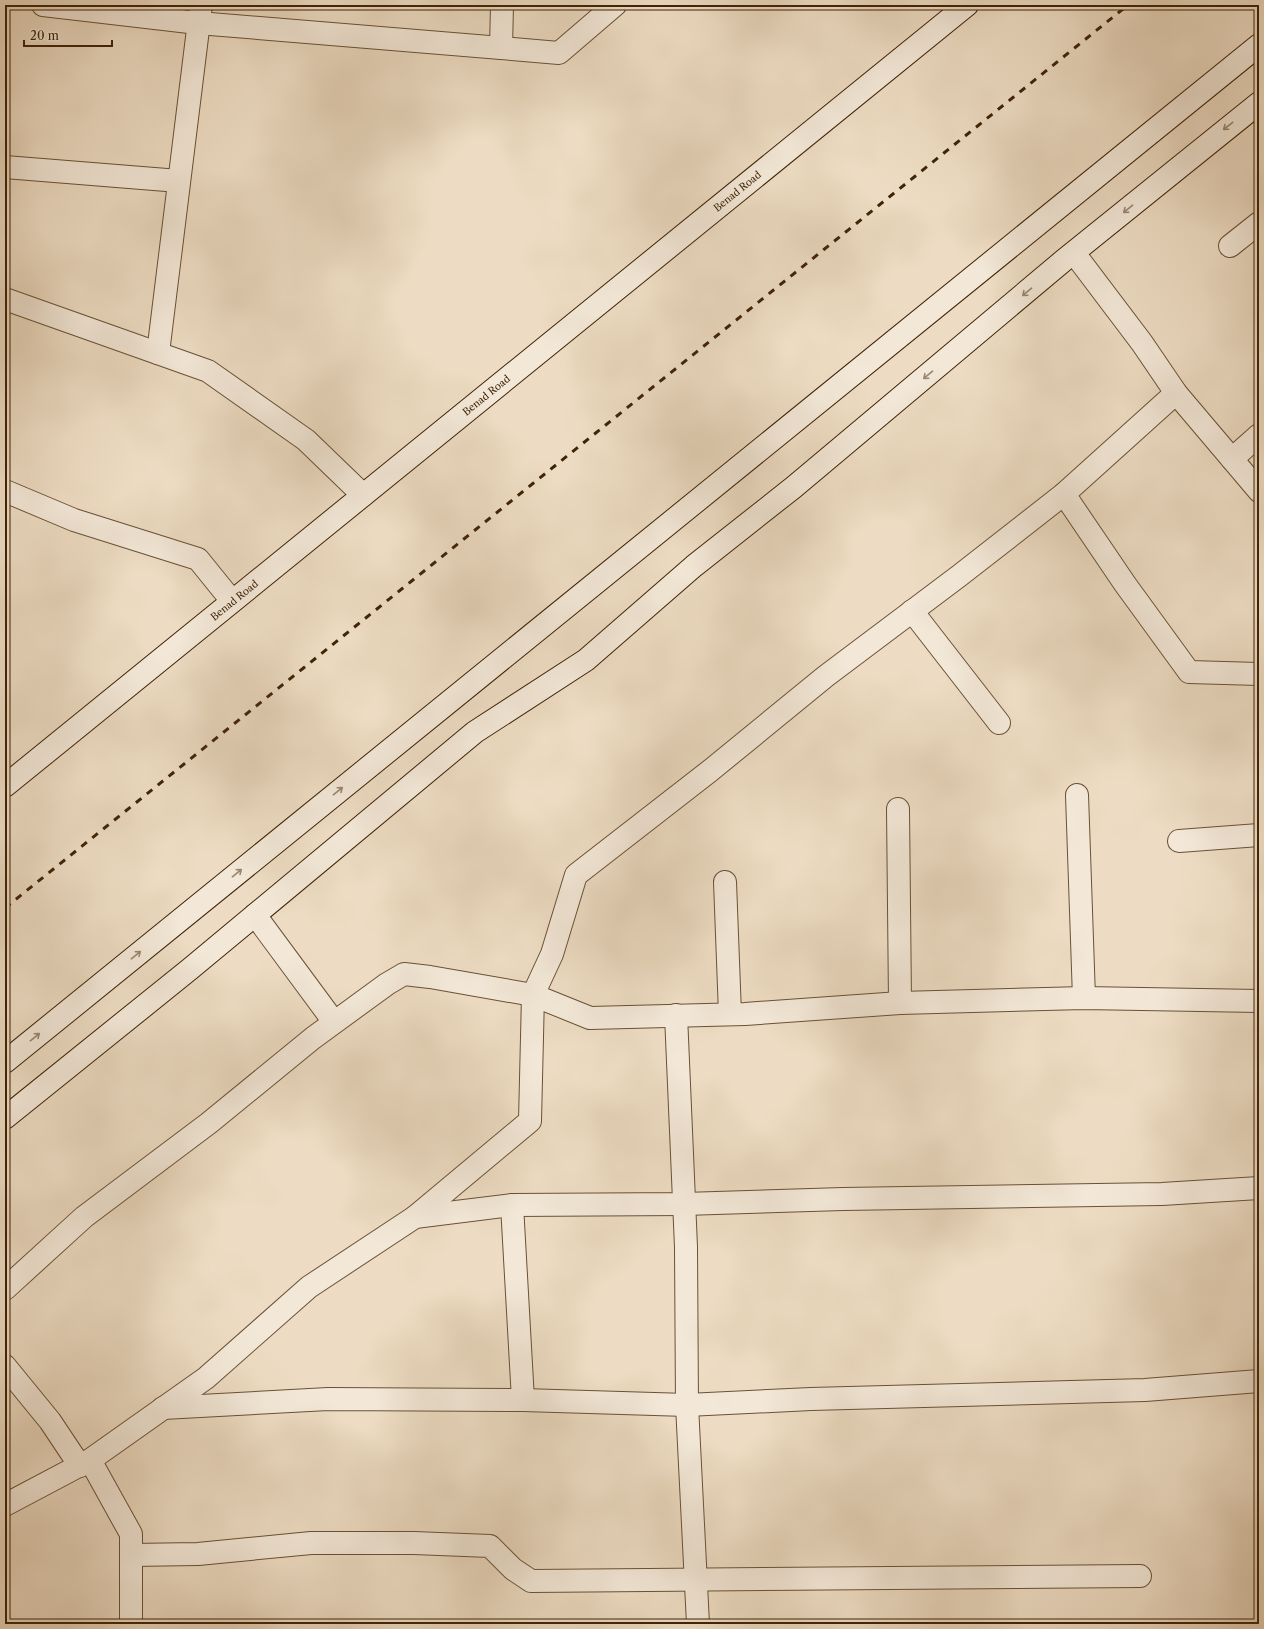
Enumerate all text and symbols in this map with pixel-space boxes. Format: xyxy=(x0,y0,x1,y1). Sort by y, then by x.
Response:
scale bar xyxy=(24,22,112,48)
text: 20 m xyxy=(30,28,59,43)
one-way arrow xyxy=(1223,122,1234,131)
street label: Benad Road xyxy=(711,168,764,215)
one-way arrow xyxy=(1122,204,1133,213)
one-way arrow xyxy=(1022,287,1033,296)
one-way arrow xyxy=(922,371,933,380)
street label: Benad Road xyxy=(460,372,513,419)
street label: Benad Road xyxy=(208,577,261,624)
one-way arrow xyxy=(333,787,344,796)
one-way arrow xyxy=(232,869,243,878)
one-way arrow xyxy=(131,951,142,960)
one-way arrow xyxy=(30,1033,41,1041)

